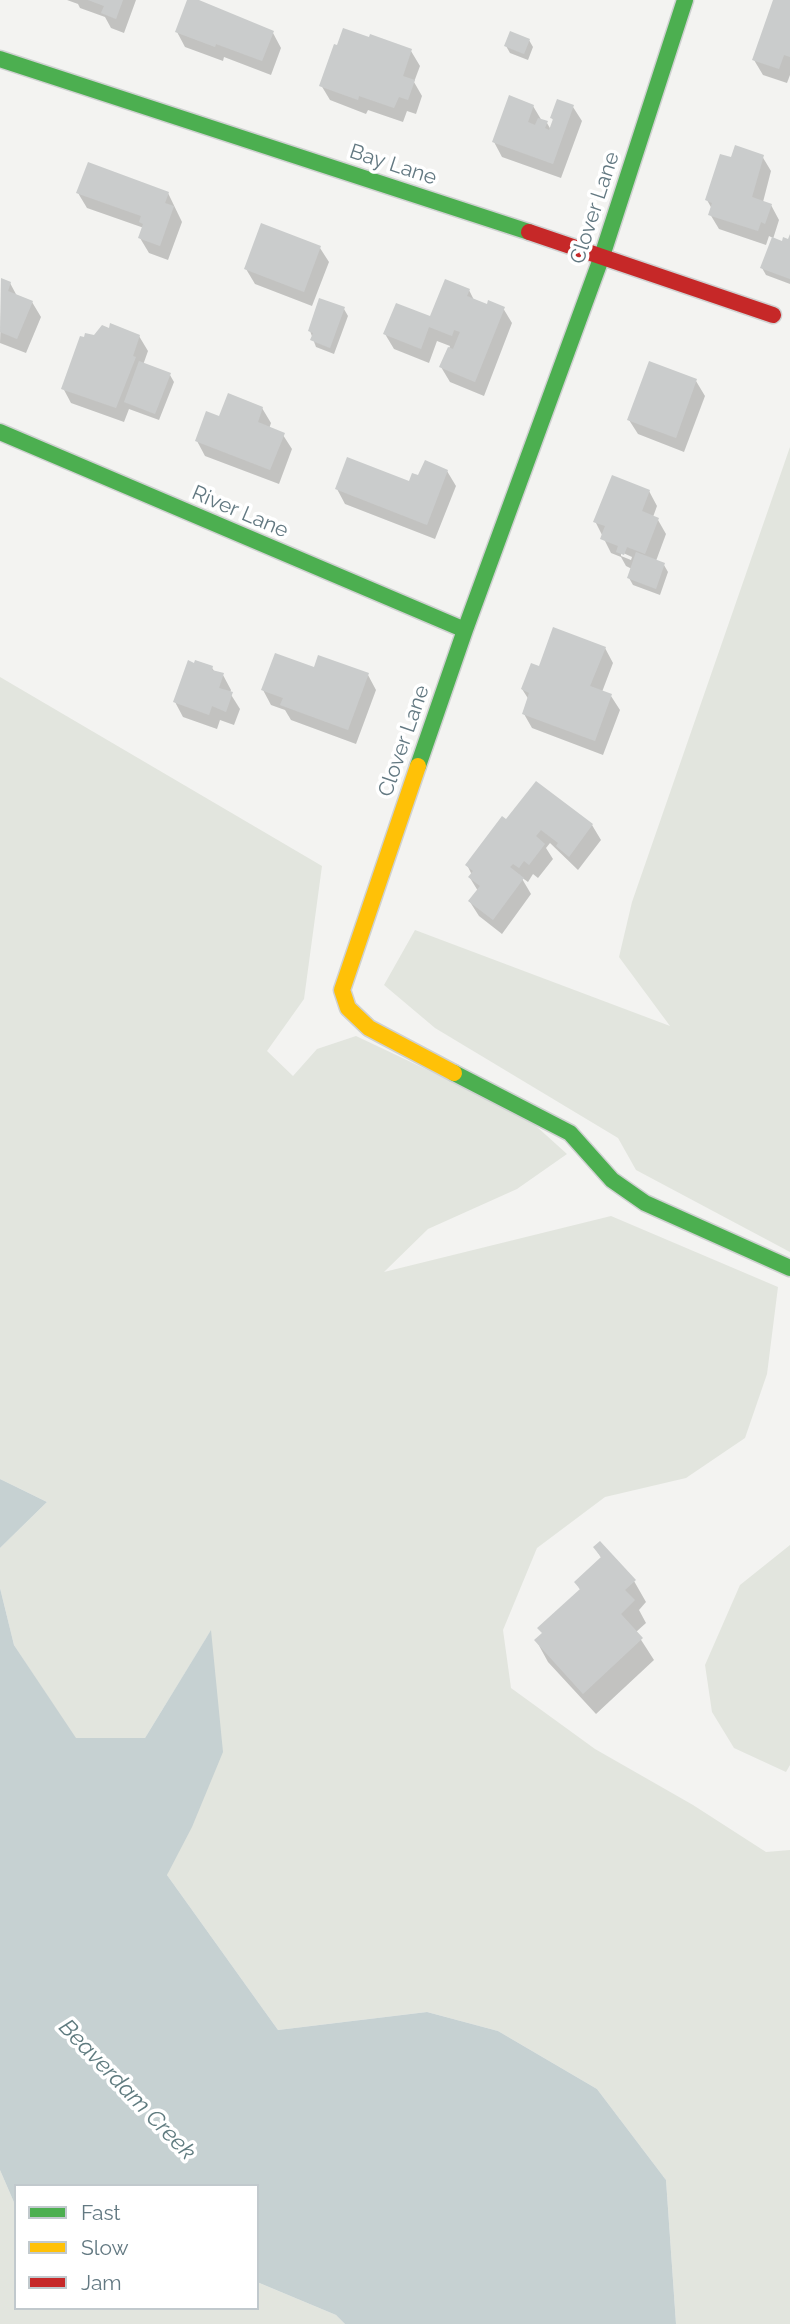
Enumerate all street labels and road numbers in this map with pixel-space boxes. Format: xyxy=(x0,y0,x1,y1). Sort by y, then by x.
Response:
street label: Bay Lane xyxy=(346,139,440,191)
street label: Clover Lane xyxy=(565,149,625,267)
street label: River Lane xyxy=(188,480,292,544)
street label: Clover Lane xyxy=(373,682,435,800)

